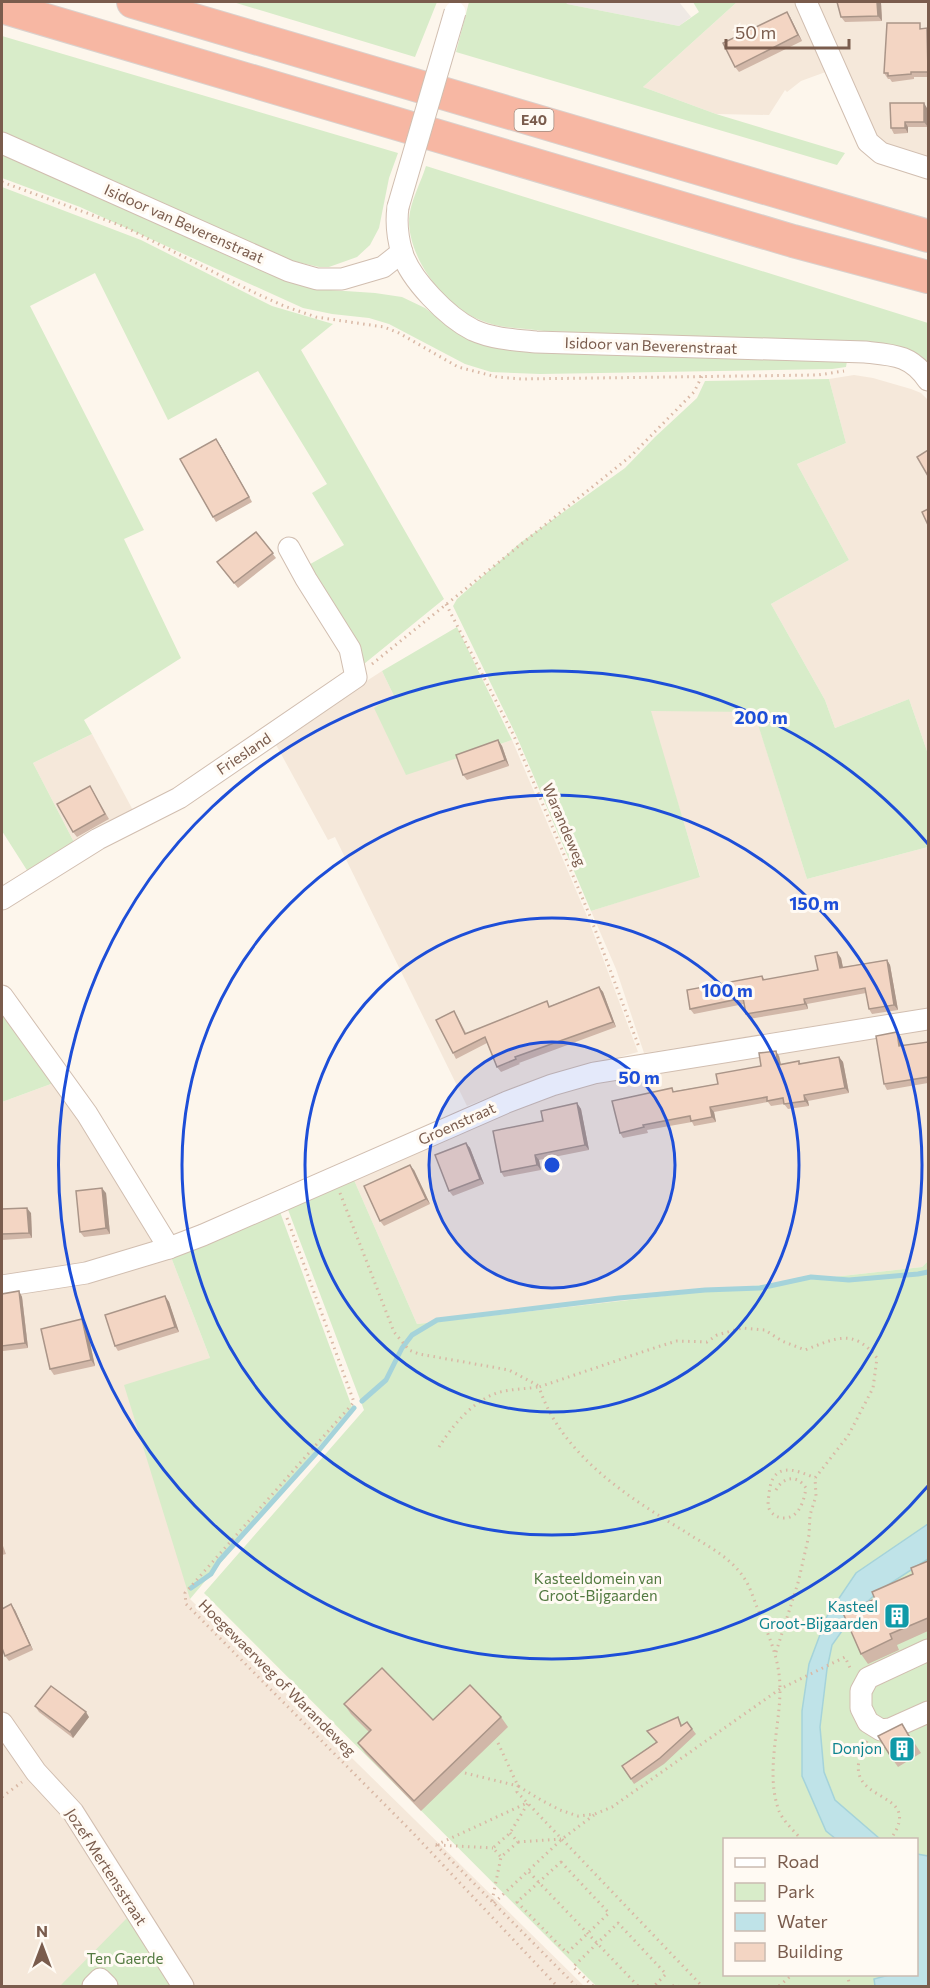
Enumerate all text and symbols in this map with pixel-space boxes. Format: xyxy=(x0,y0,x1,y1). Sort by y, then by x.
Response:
scale bar xyxy=(726,12,849,50)
text: 50 m xyxy=(735,21,776,43)
road number: E40 xyxy=(514,109,554,131)
street label: Isidoor van Beverenstraat xyxy=(102,180,267,266)
street label: Isidoor van Beverenstraat xyxy=(564,333,738,357)
text: 200 m xyxy=(734,706,788,728)
street label: Friesland xyxy=(213,728,274,778)
street label: Warandeweg xyxy=(539,780,591,869)
text: 150 m xyxy=(789,892,839,914)
text: 100 m xyxy=(701,979,753,1001)
text: 50 m xyxy=(618,1066,660,1088)
street label: Groenstraat xyxy=(415,1098,498,1148)
centre of rings xyxy=(542,1155,562,1175)
park label: Kasteeldomein van Groot-Bijgaarden xyxy=(534,1569,662,1604)
street label: Hoegewaerweg of Warandeweg xyxy=(195,1595,360,1760)
place label: Kasteel Groot-Bijgaarden xyxy=(759,1597,878,1632)
building icon: Kasteel Groot-Bijgaarden xyxy=(882,1601,912,1631)
building icon: Donjon xyxy=(887,1734,917,1764)
place label: Donjon xyxy=(832,1739,882,1757)
street label: Jozef Mertensstraat xyxy=(62,1805,151,1928)
legend xyxy=(723,1838,918,1976)
text: Road xyxy=(777,1850,819,1872)
text: Park xyxy=(777,1880,815,1902)
text: Water xyxy=(777,1910,828,1932)
north arrow xyxy=(12,1916,72,1976)
text: N xyxy=(36,1921,48,1940)
text: Building xyxy=(777,1940,843,1962)
park label: Ten Gaerde xyxy=(87,1949,164,1967)

